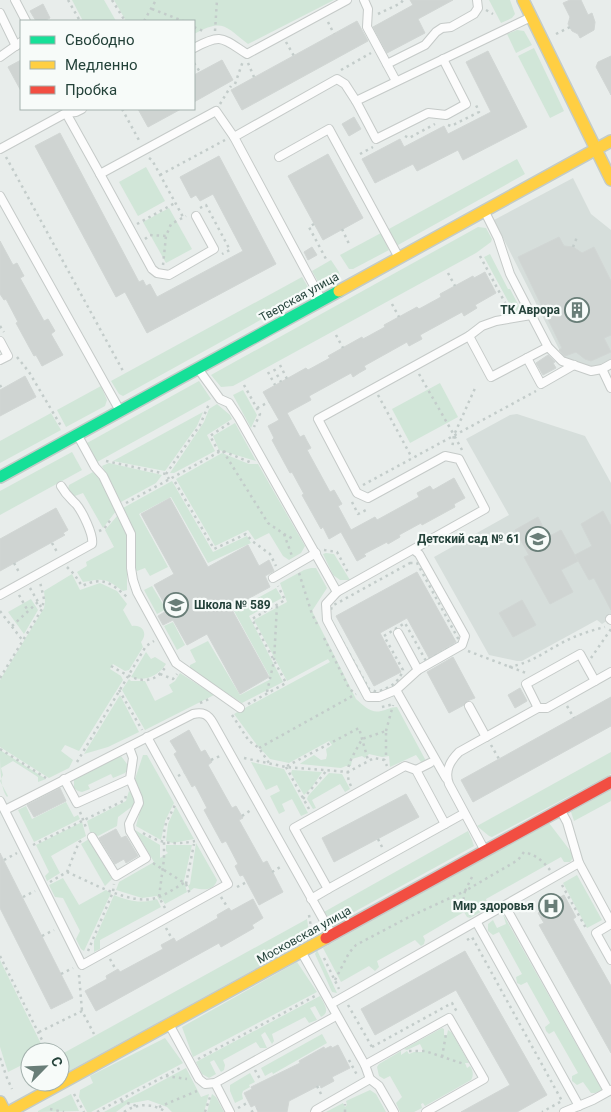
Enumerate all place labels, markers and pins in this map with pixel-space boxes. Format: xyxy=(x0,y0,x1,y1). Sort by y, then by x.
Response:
building icon: ТК Аврора xyxy=(564,297,590,323)
place label: ТК Аврора xyxy=(500,303,561,317)
school or university icon: Детский сад № 61 xyxy=(525,526,551,552)
place label: Детский сад № 61 xyxy=(417,532,520,546)
school or university icon: Школа № 589 xyxy=(163,592,189,618)
place label: Школа № 589 xyxy=(194,598,271,612)
hospital icon: Мир здоровья xyxy=(538,893,564,919)
place label: Мир здоровья xyxy=(453,899,534,913)

